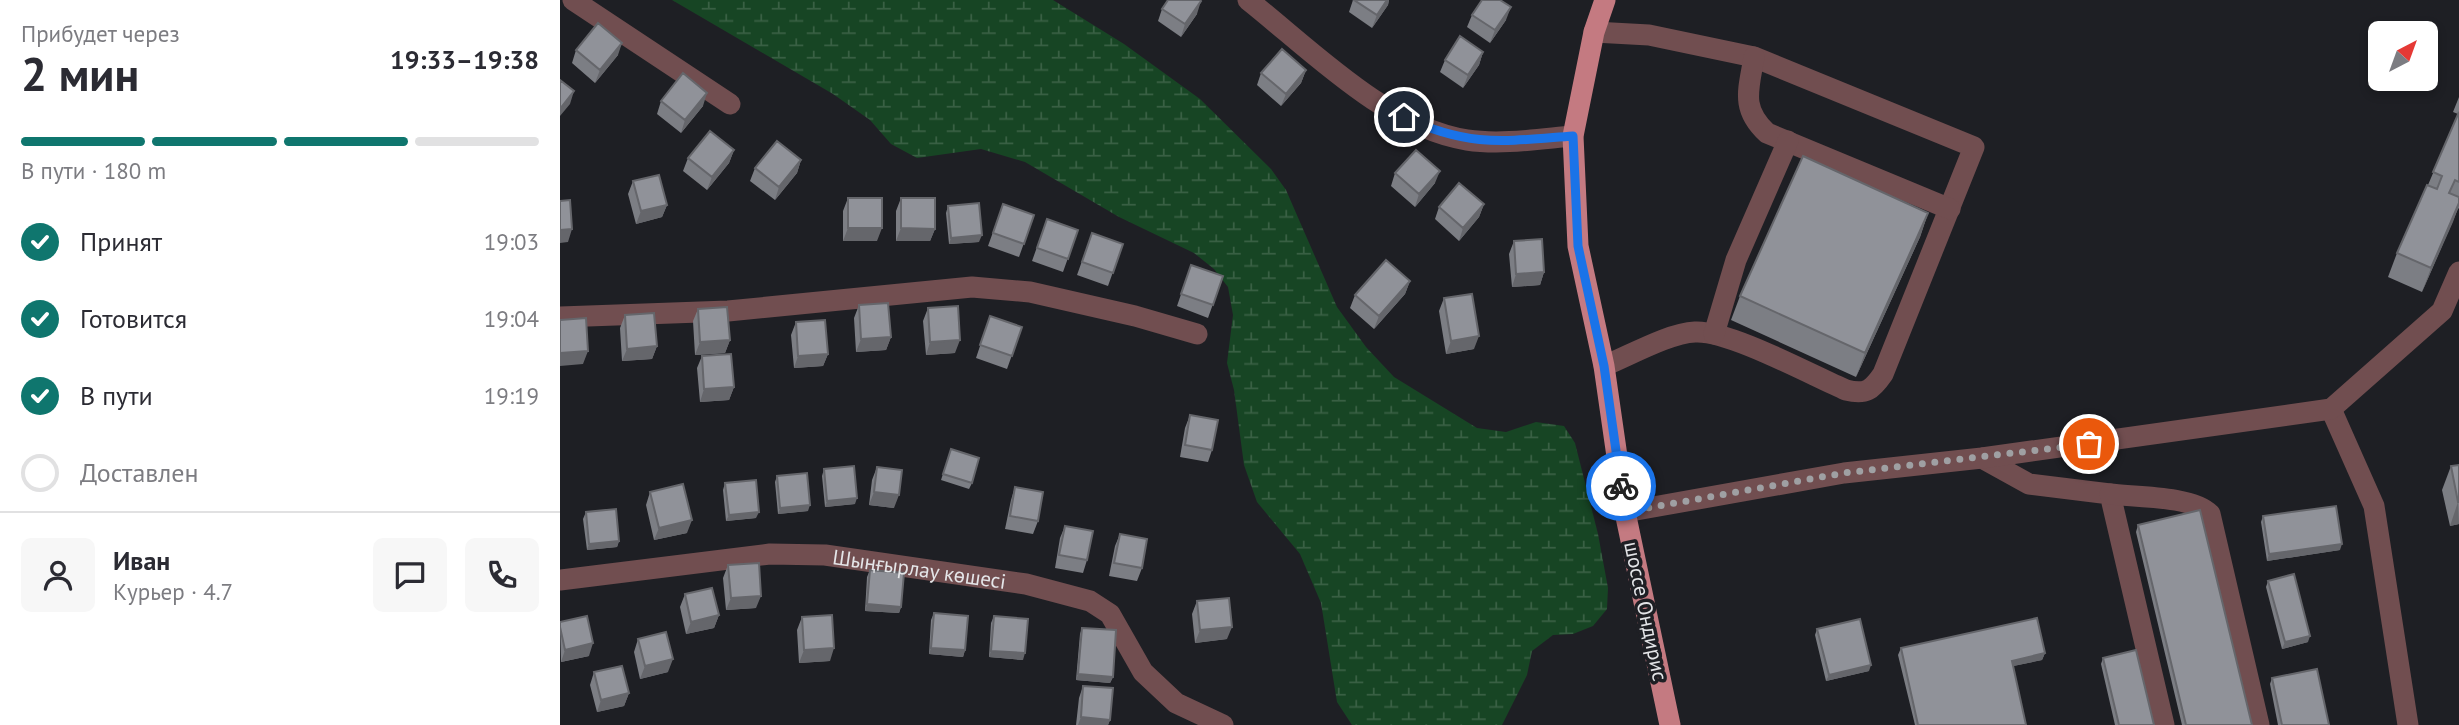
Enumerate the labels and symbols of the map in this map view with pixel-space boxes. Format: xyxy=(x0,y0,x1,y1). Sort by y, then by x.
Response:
north arrow xyxy=(2368,21,2438,91)
pin xyxy=(1374,87,1434,147)
pin xyxy=(2059,414,2119,474)
courier xyxy=(1586,451,1656,521)
street label: шоссе Ондирис xyxy=(1618,539,1674,683)
street label: Шыңғырлау көшесі xyxy=(831,543,1008,594)

